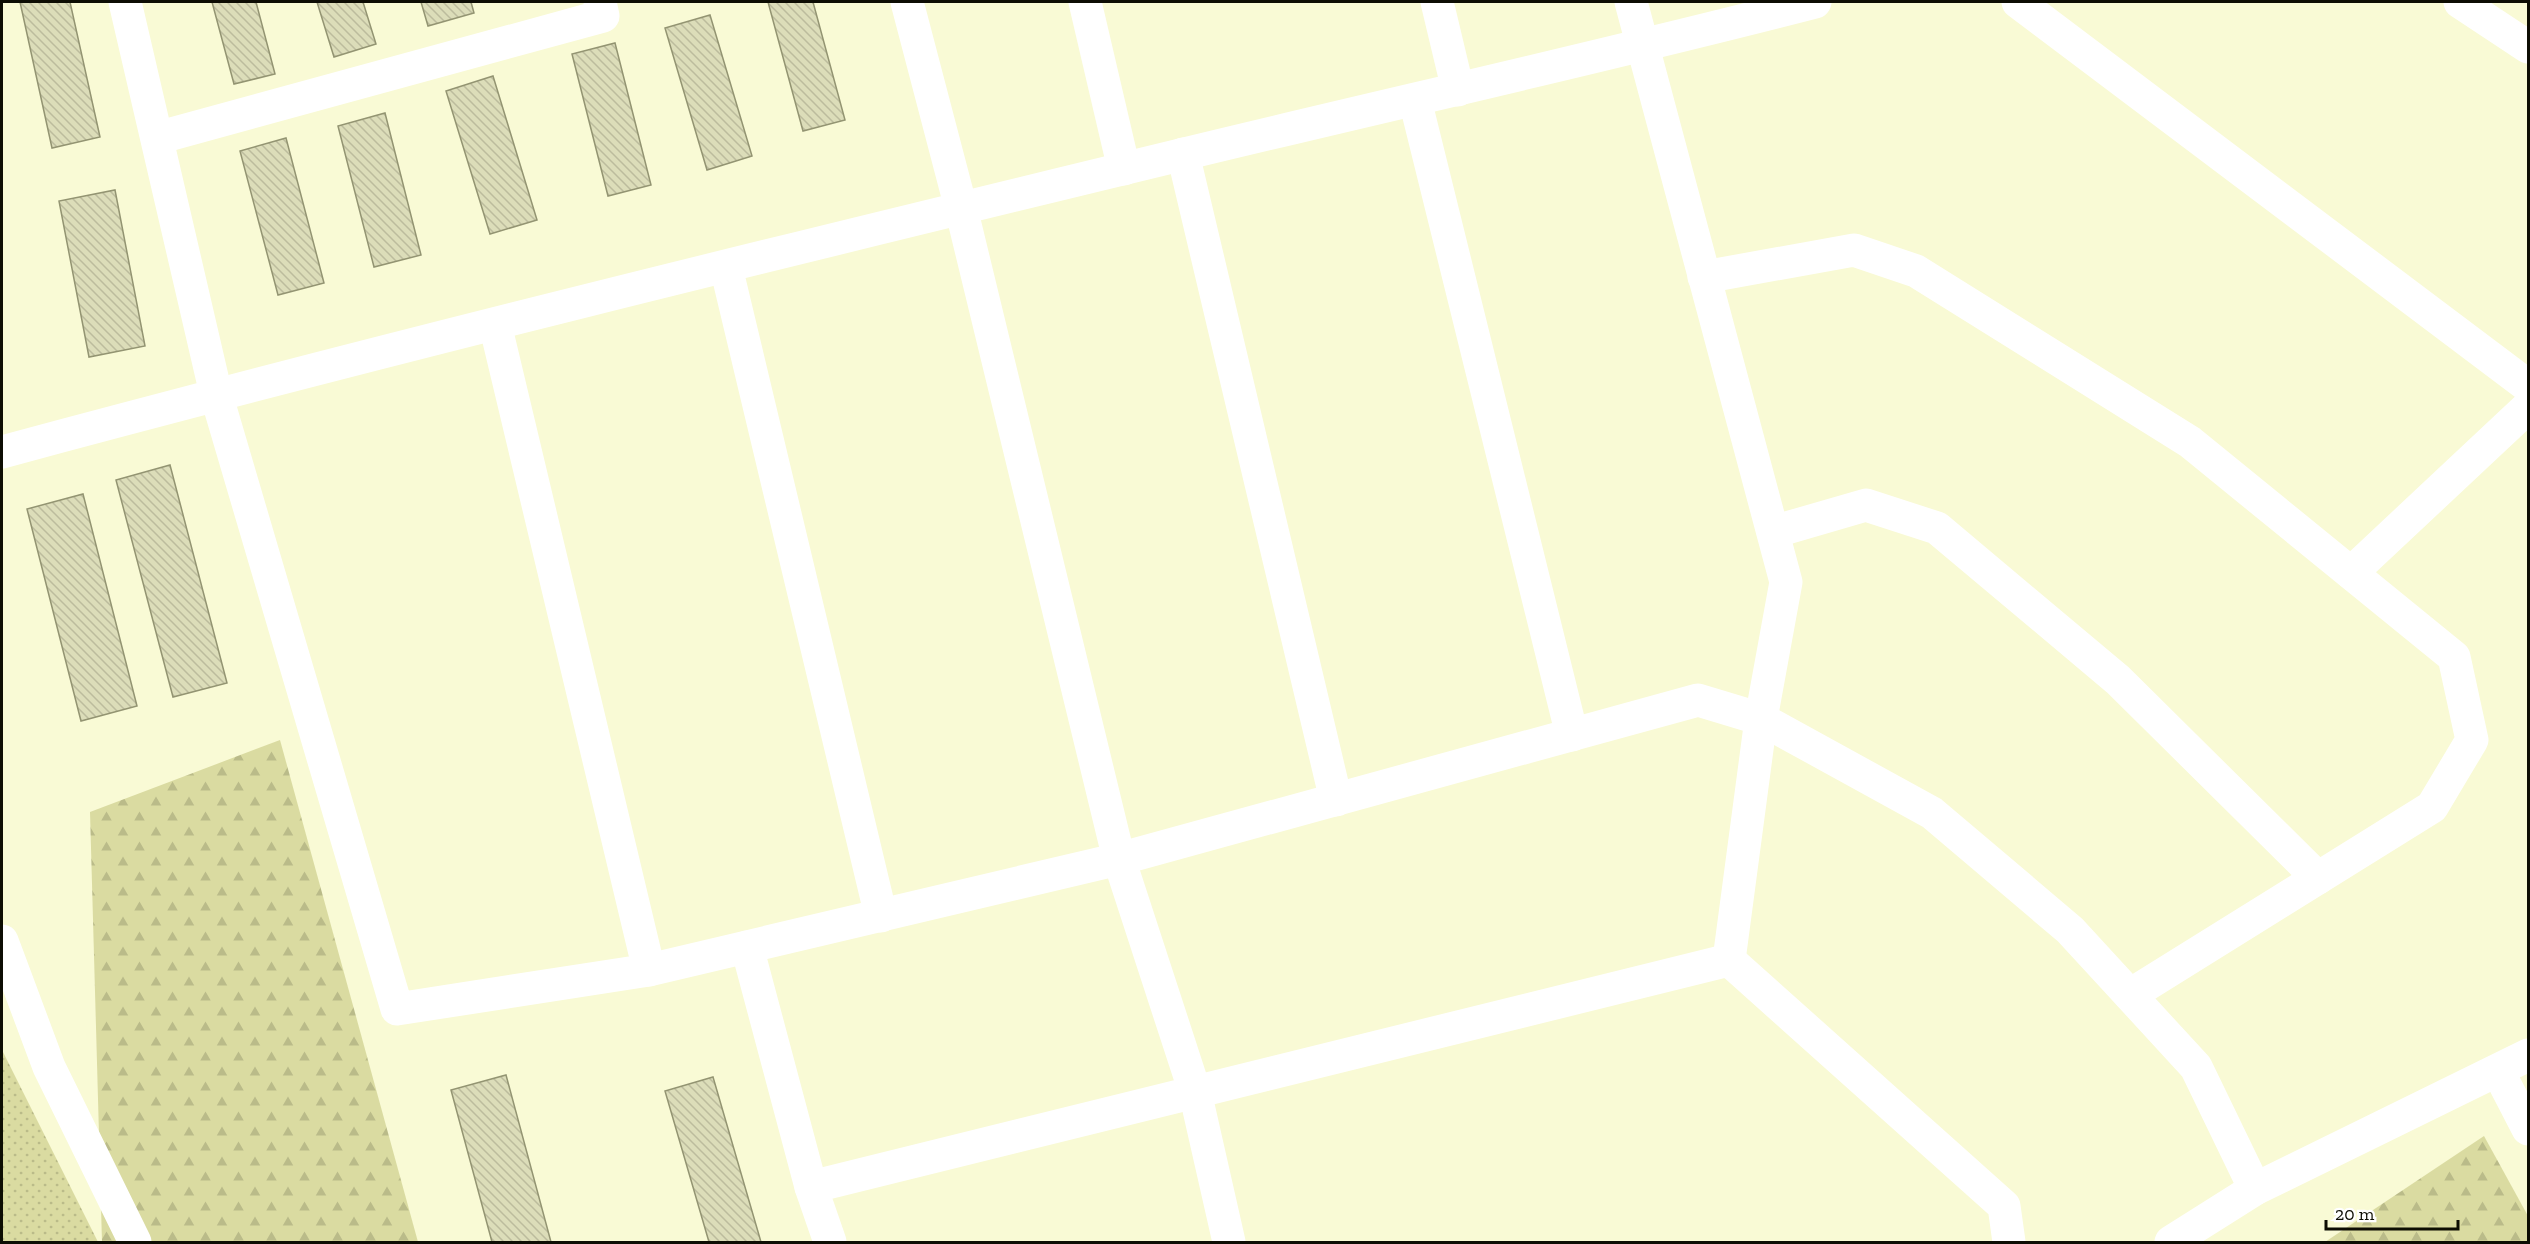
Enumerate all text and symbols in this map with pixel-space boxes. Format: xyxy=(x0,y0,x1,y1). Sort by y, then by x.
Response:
scale bar xyxy=(2326,1193,2458,1231)
text: 20 m xyxy=(2335,1203,2375,1225)

